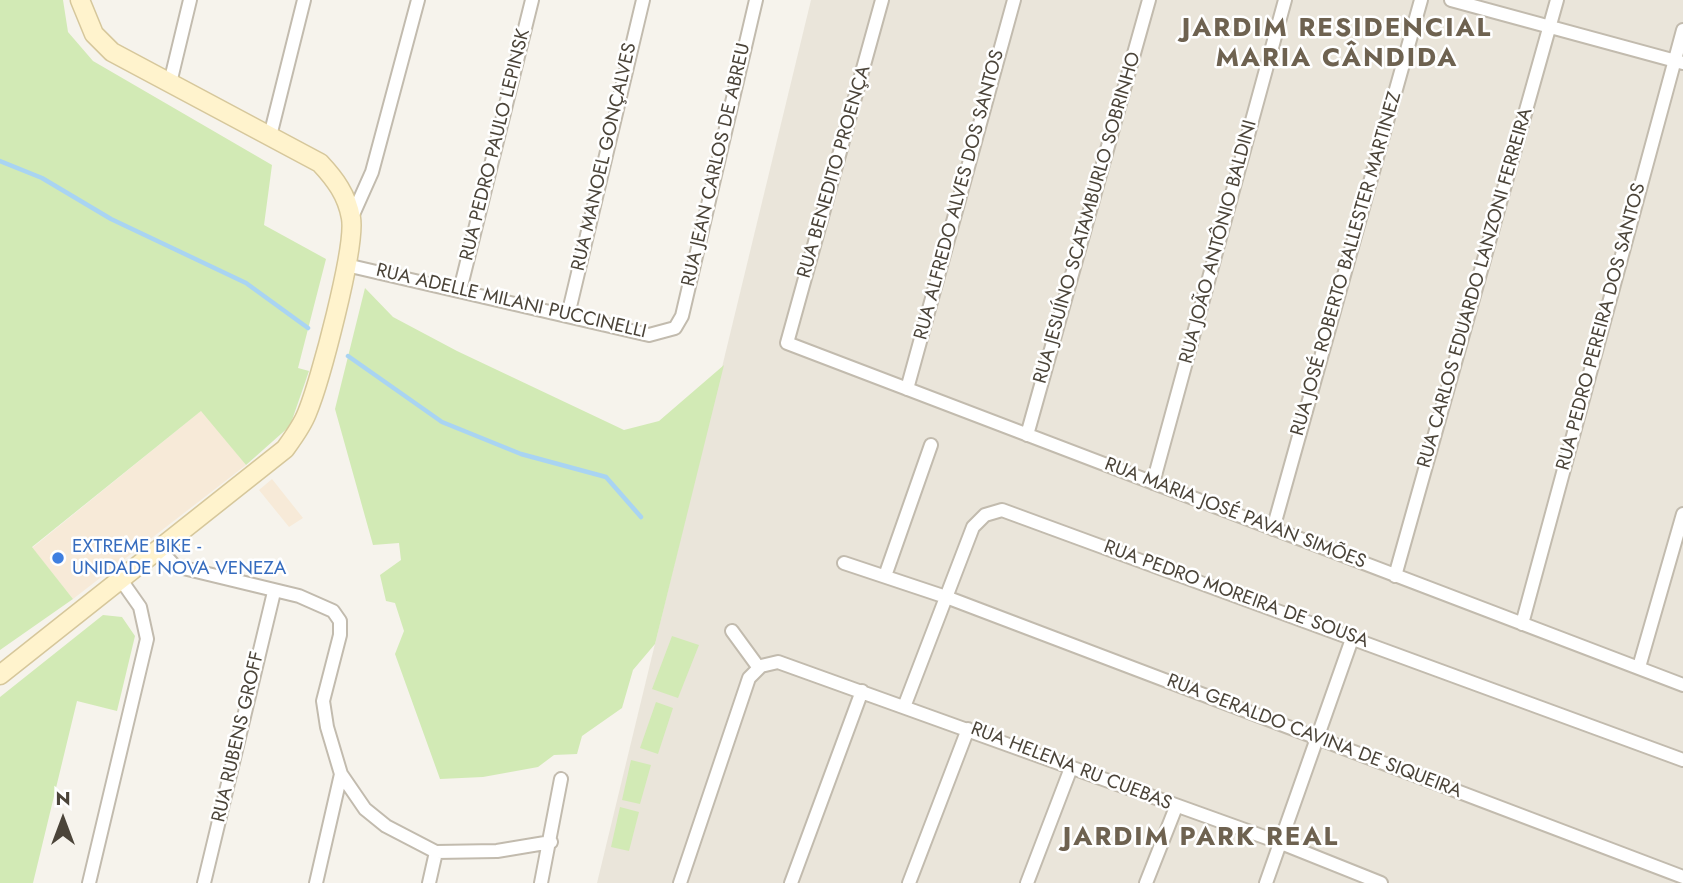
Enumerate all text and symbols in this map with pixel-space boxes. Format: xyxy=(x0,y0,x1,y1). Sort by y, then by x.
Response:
district label: JARDIM RESIDENCIAL MARIA CÂNDIDA xyxy=(1184,14,1490,76)
street label: RUA PEDRO PAULO LEPINSK xyxy=(456,27,536,263)
street label: RUA MANOEL GONÇALVES xyxy=(568,41,642,273)
street label: RUA JEAN CARLOS DE ABREU xyxy=(678,41,756,289)
street label: RUA ALFREDO ALVES DOS SANTOS xyxy=(910,47,1010,343)
street label: RUA JESUÍNO SCATAMBURLO SOBRINHO xyxy=(1030,50,1146,386)
street label: RUA BENEDITO PROENÇA xyxy=(794,63,876,281)
street label: RUA JOSÉ ROBERTO BALLESTER MARTINEZ xyxy=(1287,89,1407,439)
street label: RUA CARLOS EDUARDO LANZONI FERREIRA xyxy=(1414,105,1538,471)
street label: RUA JOÃO ANTÔNIO BALDINI xyxy=(1175,118,1263,366)
street label: RUA PEDRO PEREIRA DOS SANTOS xyxy=(1553,181,1651,473)
street label: RUA ADELLE MILANI PUCCINELLI xyxy=(374,260,648,344)
street label: RUA MARIA JOSÉ PAVAN SIMÕES xyxy=(1101,454,1369,574)
place label: EXTREME BIKE - UNIDADE NOVA VENEZA xyxy=(72,536,286,580)
street label: RUA PEDRO MOREIRA DE SOUSA xyxy=(1100,536,1372,654)
marker: EXTREME BIKE - UNIDADE NOVA VENEZA xyxy=(50,550,66,566)
street label: RUA RUBENS GROFF xyxy=(208,649,270,825)
street label: RUA GERALDO CAVINA DE SIQUEIRA xyxy=(1163,670,1465,804)
street label: RUA HELENA RU CUEBAS xyxy=(967,718,1175,816)
north arrow xyxy=(28,785,98,855)
text: N xyxy=(55,785,71,812)
district label: JARDIM PARK REAL xyxy=(1065,823,1337,855)

